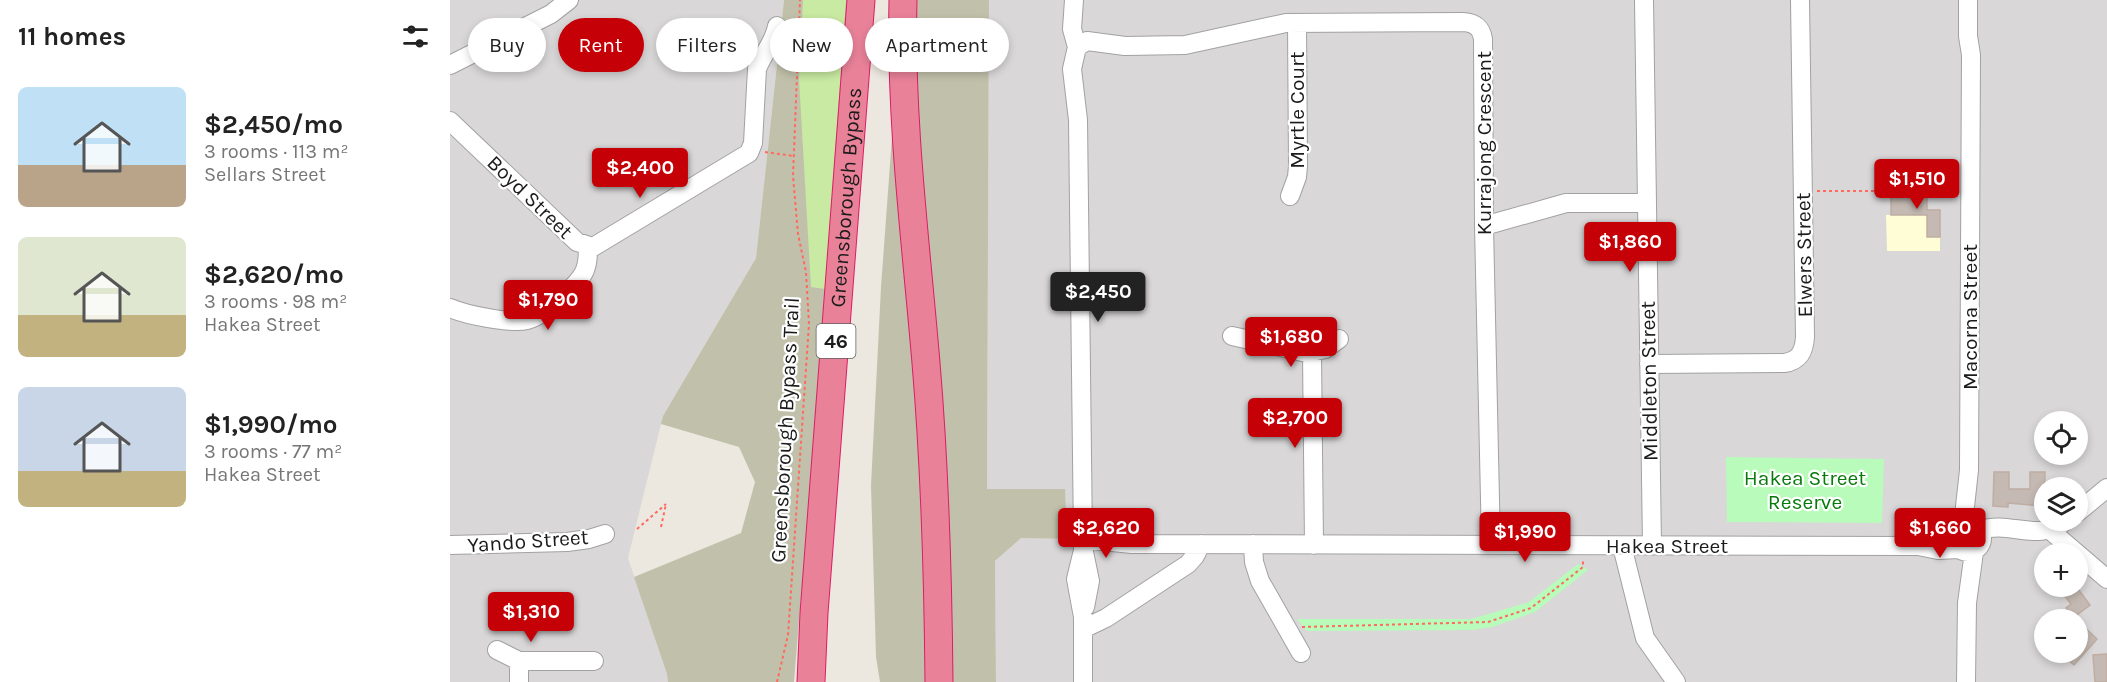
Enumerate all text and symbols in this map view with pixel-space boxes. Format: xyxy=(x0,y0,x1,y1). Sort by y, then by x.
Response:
chip: Buy xyxy=(468,18,546,72)
chip: Rent xyxy=(558,18,644,72)
chip: Filters xyxy=(656,18,758,72)
chip: New xyxy=(770,18,853,72)
chip: Apartment xyxy=(865,18,1009,72)
icon: filters xyxy=(399,20,432,53)
text: 11 homes xyxy=(18,21,126,52)
street label: Myrtle Court xyxy=(1285,51,1309,169)
street label: Kurrajong Crescent xyxy=(1472,51,1496,235)
street label: Greensborough Bypass xyxy=(825,86,866,308)
text: $2,450/mo xyxy=(204,109,343,140)
icon: home xyxy=(66,111,138,183)
text: 3 rooms · 113 m² xyxy=(204,140,348,163)
pin: $2,400 xyxy=(591,148,689,199)
street label: Boyd Street xyxy=(482,150,578,244)
text: $2,400 xyxy=(606,156,674,179)
pin: $1,510 xyxy=(1868,159,1966,210)
text: Sellars Street xyxy=(204,163,326,186)
text: $1,510 xyxy=(1888,167,1946,190)
street label: Elwers Street xyxy=(1791,192,1817,318)
pin: $1,860 xyxy=(1581,222,1679,273)
text: $1,860 xyxy=(1598,230,1662,253)
street label: Macorna Street xyxy=(1958,244,1982,390)
text: $2,620/mo xyxy=(204,259,344,290)
icon: home xyxy=(66,261,138,333)
pin: $2,450 xyxy=(1049,272,1147,323)
pin: $1,790 xyxy=(499,280,597,331)
text: $2,450 xyxy=(1064,280,1132,303)
text: $1,790 xyxy=(518,288,578,311)
text: 3 rooms · 98 m² xyxy=(204,290,347,313)
street label: Greensborough Bypass Trail xyxy=(766,297,804,563)
street label: Middleton Street xyxy=(1636,301,1662,461)
text: Hakea Street xyxy=(204,313,321,336)
pin: $1,680 xyxy=(1242,317,1340,368)
road number: 46 xyxy=(816,324,856,358)
text: $1,680 xyxy=(1259,325,1323,348)
pin: $2,700 xyxy=(1246,398,1344,449)
text: $2,700 xyxy=(1262,406,1328,429)
text: $1,990/mo xyxy=(204,409,338,440)
icon: home xyxy=(66,411,138,483)
map controls xyxy=(2034,411,2088,663)
button: locate xyxy=(2034,411,2088,465)
text: 3 rooms · 77 m² xyxy=(204,440,342,463)
text: Hakea Street xyxy=(204,463,321,486)
park label: Hakea Street Reserve xyxy=(1744,466,1866,514)
button: layers xyxy=(2034,477,2088,531)
pin: $2,620 xyxy=(1057,508,1155,559)
pin: $1,660 xyxy=(1891,508,1989,559)
pin: $1,990 xyxy=(1476,512,1574,563)
text: $2,620 xyxy=(1072,516,1140,539)
text: $1,660 xyxy=(1909,516,1971,539)
text: $1,990 xyxy=(1493,520,1557,543)
street label: Yando Street xyxy=(467,525,589,557)
street label: Hakea Street xyxy=(1606,534,1728,558)
button: + xyxy=(2034,543,2088,597)
pin: $1,310 xyxy=(482,592,580,643)
text: $1,310 xyxy=(502,600,560,623)
button: − xyxy=(2034,609,2088,663)

